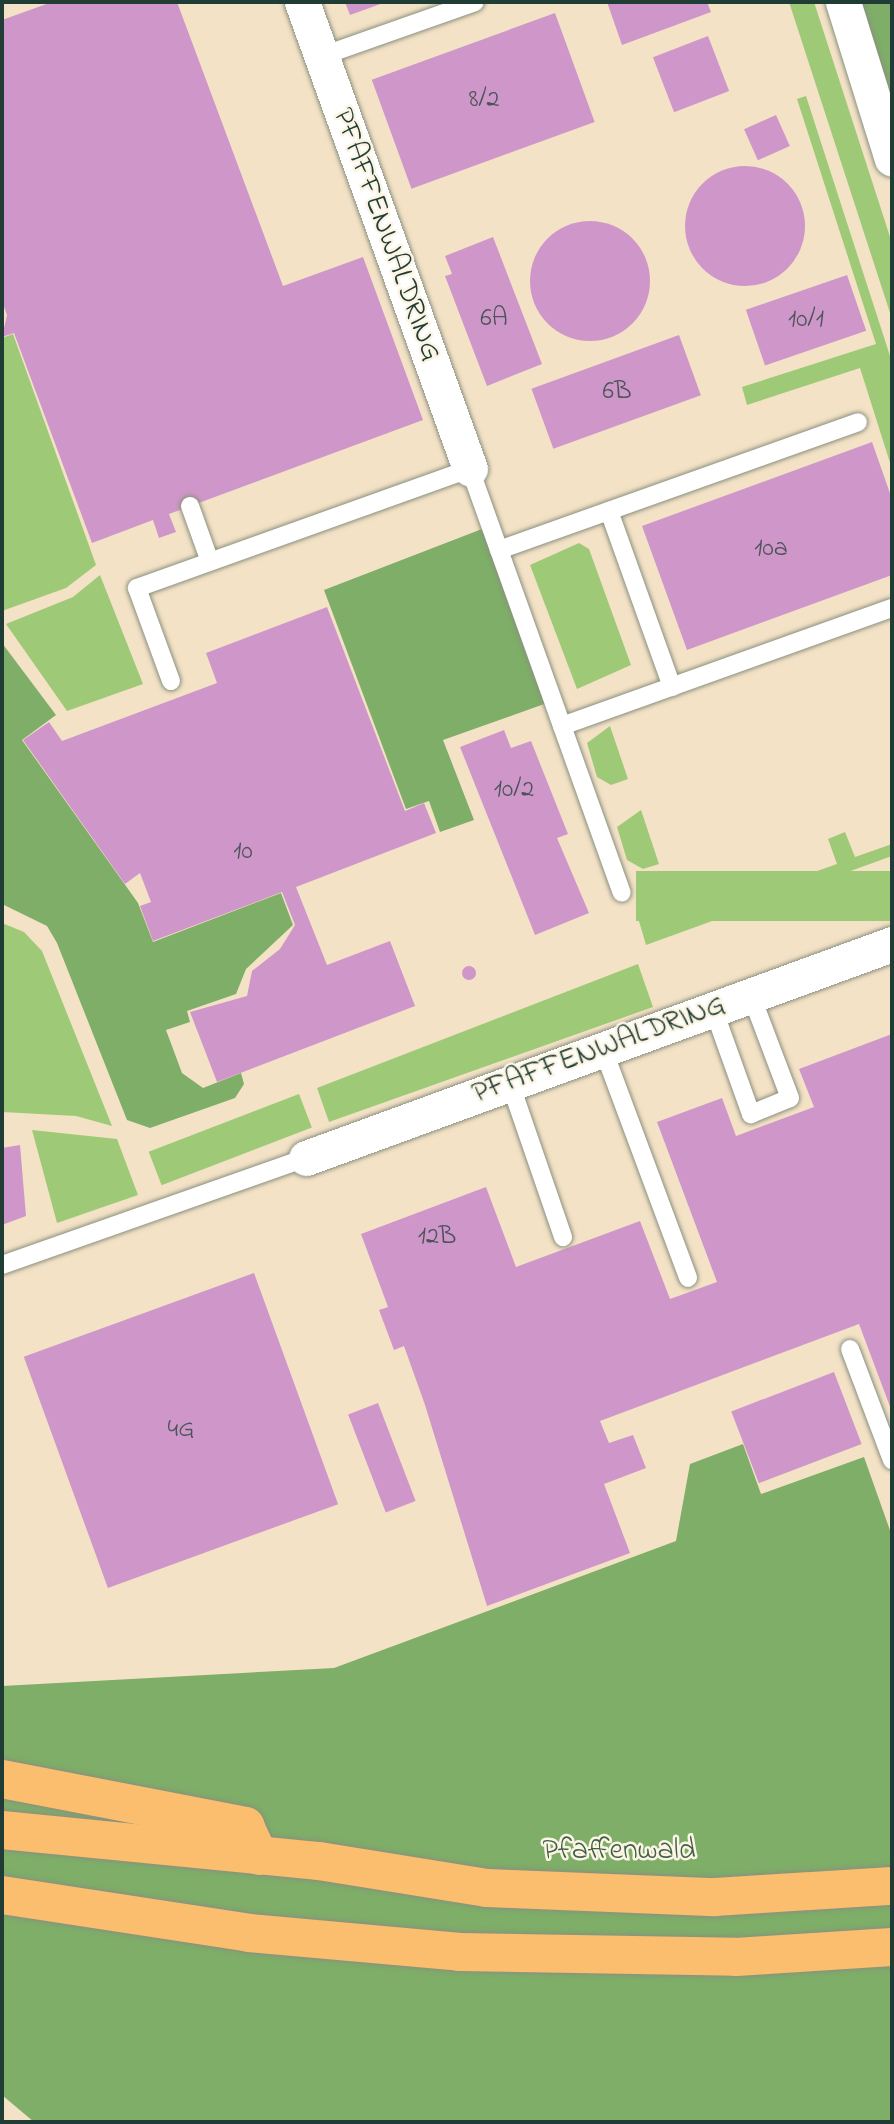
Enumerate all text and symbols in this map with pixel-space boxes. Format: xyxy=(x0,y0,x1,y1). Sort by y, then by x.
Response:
house number: 8/2 xyxy=(469,85,499,117)
street label: PFAFFENWALDRING xyxy=(324,104,448,366)
house number: 6A xyxy=(480,304,508,336)
house number: 10/1 xyxy=(788,305,824,337)
house number: 6B xyxy=(603,377,631,409)
house number: 10a xyxy=(754,534,788,566)
house number: 10/2 xyxy=(494,775,534,807)
house number: 10 xyxy=(233,837,253,869)
street label: PFAFFENWALDRING xyxy=(468,988,730,1112)
house number: 12B xyxy=(418,1222,456,1254)
house number: 4G xyxy=(167,1415,195,1447)
park label: Pfaffenwald xyxy=(542,1833,696,1869)

